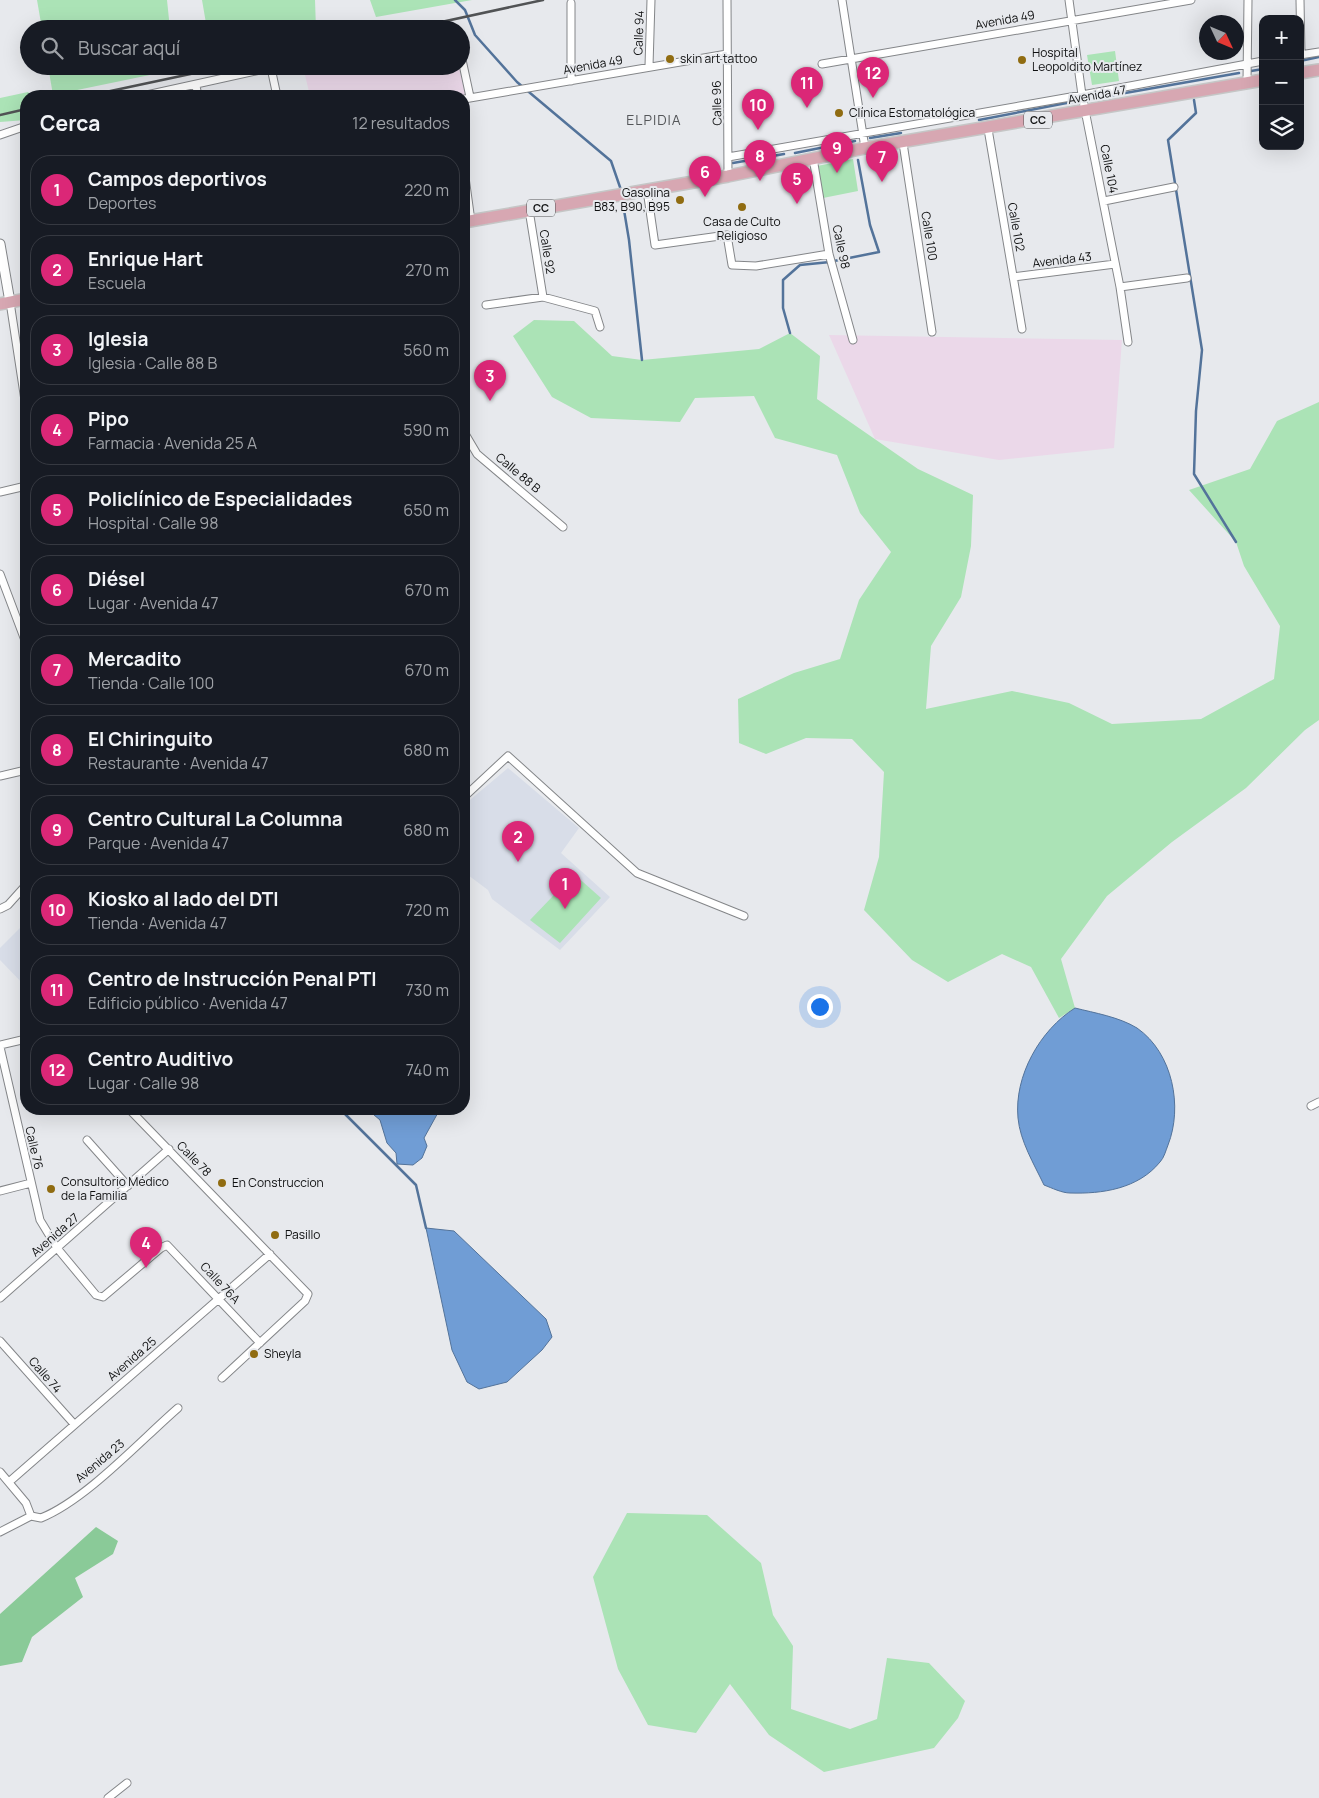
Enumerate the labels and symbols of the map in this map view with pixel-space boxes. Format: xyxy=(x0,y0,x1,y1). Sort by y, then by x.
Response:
street label: Avenida 49 xyxy=(974,6,1036,33)
street label: Calle 94 xyxy=(629,10,648,56)
north arrow xyxy=(1199,15,1244,60)
place label: Hospital Leopoldito Martínez xyxy=(1032,44,1142,75)
place label: skin art tattoo xyxy=(680,50,757,67)
street label: Avenida 49 xyxy=(562,51,624,78)
marker: skin art tattoo xyxy=(664,53,676,65)
marker: Hospital Leopoldito Martínez xyxy=(1016,54,1028,66)
pin: 12 xyxy=(857,57,889,98)
pin: 11 xyxy=(791,67,823,108)
street label: Calle 96 xyxy=(708,80,725,126)
street label: Avenida 47 xyxy=(1066,81,1127,108)
pin: 10 xyxy=(742,89,774,130)
place label: Clínica Estomatológica xyxy=(849,104,975,121)
marker: Clínica Estomatológica xyxy=(833,107,845,119)
district label: ELPIDIA xyxy=(626,110,682,129)
road number: CC xyxy=(1024,112,1052,128)
pin: 9 xyxy=(821,132,853,173)
pin: 8 xyxy=(744,140,776,181)
pin: 7 xyxy=(866,141,898,182)
street label: Calle 104 xyxy=(1096,143,1123,195)
pin: 6 xyxy=(689,156,721,197)
pin: 5 xyxy=(781,163,813,204)
place label: Gasolina B83, B90, B95 xyxy=(594,184,670,215)
marker: Gasolina B83, B90, B95 xyxy=(674,194,686,206)
road number: CC xyxy=(527,200,555,217)
marker: Casa de Culto Religioso xyxy=(736,201,748,213)
street label: Calle 102 xyxy=(1004,201,1029,253)
street label: Calle 100 xyxy=(917,210,942,262)
place label: Casa de Culto Religioso xyxy=(703,213,781,244)
street label: Calle 98 xyxy=(829,223,854,271)
street label: Calle 92 xyxy=(536,229,559,275)
street label: Avenida 43 xyxy=(1031,247,1093,272)
pin: 3 xyxy=(474,360,506,401)
street label: Calle 88 B xyxy=(492,449,544,496)
pin: 2 xyxy=(502,821,534,862)
pin: 1 xyxy=(549,868,581,909)
your location xyxy=(807,994,833,1020)
street label: Calle 76 xyxy=(21,1125,48,1171)
street label: Calle 78 xyxy=(173,1137,216,1180)
place label: Consultorio Médico de la Familia xyxy=(61,1173,169,1204)
place label: En Construccion xyxy=(232,1174,324,1191)
marker: En Construccion xyxy=(216,1177,228,1189)
marker: Consultorio Médico de la Familia xyxy=(45,1183,57,1195)
street label: Avenida 27 xyxy=(27,1209,82,1260)
place label: Pasillo xyxy=(285,1226,320,1243)
pin: 4 xyxy=(130,1227,162,1268)
marker: Pasillo xyxy=(269,1229,281,1241)
street label: Calle 76A xyxy=(197,1258,244,1308)
street label: Avenida 25 xyxy=(104,1333,160,1385)
place label: Sheyla xyxy=(264,1345,301,1362)
marker: Sheyla xyxy=(248,1348,260,1360)
street label: Calle 74 xyxy=(25,1353,66,1396)
street label: Avenida 23 xyxy=(71,1435,128,1486)

